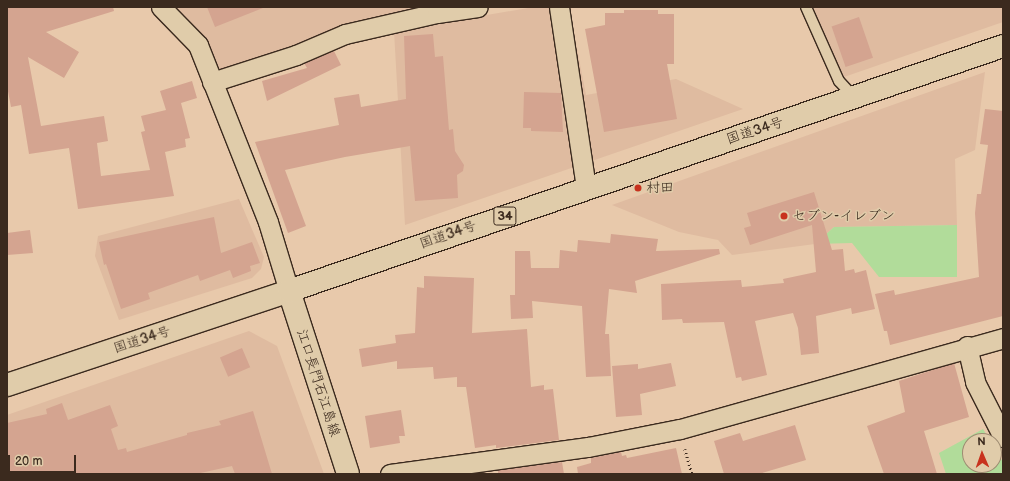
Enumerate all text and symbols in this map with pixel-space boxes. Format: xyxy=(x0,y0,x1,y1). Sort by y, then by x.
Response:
street label: 国道34号 xyxy=(724,114,786,148)
place label: 村田 xyxy=(646,180,674,196)
marker: 村田 xyxy=(633,183,643,193)
road number: 34 xyxy=(493,205,517,227)
place label: セブン-イレブン xyxy=(792,208,895,224)
marker: セブン-イレブン xyxy=(779,211,789,221)
street label: 国道34号 xyxy=(417,217,479,253)
street label: 国道34号 xyxy=(111,323,173,357)
street label: 江口長門石江島線 xyxy=(293,327,343,439)
north arrow xyxy=(962,433,1002,473)
text: N xyxy=(977,435,986,448)
scale bar xyxy=(10,447,78,473)
text: 20 m xyxy=(15,454,42,469)

